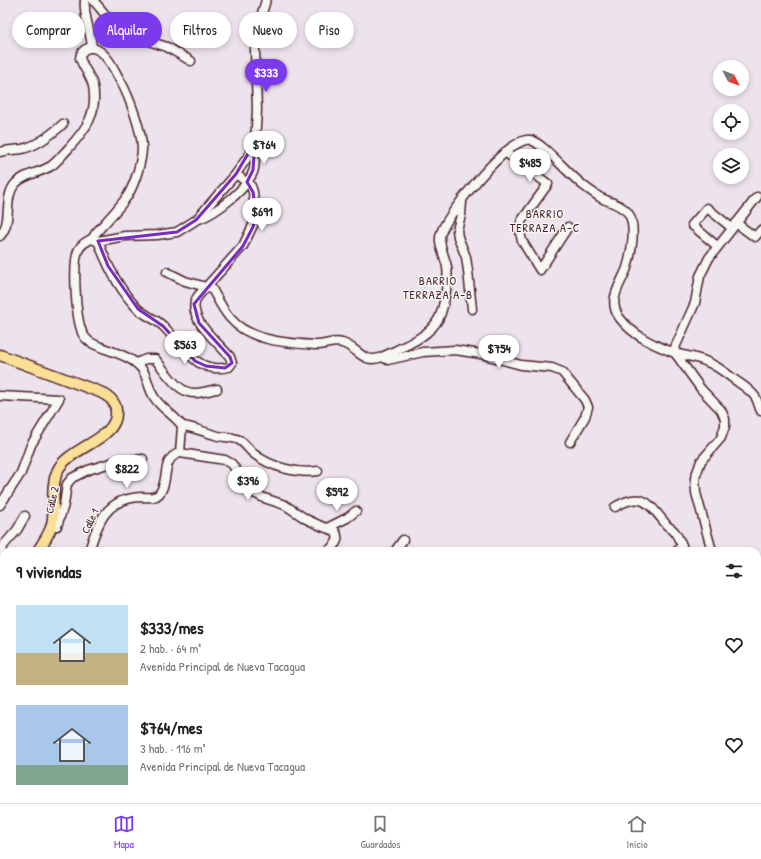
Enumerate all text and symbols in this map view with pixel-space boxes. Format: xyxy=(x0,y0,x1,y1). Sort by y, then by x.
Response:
chip: Comprar xyxy=(12,12,85,48)
chip: Alquilar xyxy=(93,12,162,48)
chip: Filtros xyxy=(170,12,231,48)
chip: Nuevo xyxy=(239,12,297,48)
chip: Piso xyxy=(305,12,354,48)
pin: $333 xyxy=(242,59,290,93)
north arrow xyxy=(713,60,749,96)
map controls xyxy=(713,60,749,184)
text: $333 xyxy=(254,63,278,81)
button: locate xyxy=(713,104,749,140)
pin: $764 xyxy=(240,131,288,165)
text: $764 xyxy=(252,135,276,153)
button: layers xyxy=(713,148,749,184)
pin: $485 xyxy=(506,149,554,183)
text: $485 xyxy=(519,153,541,171)
pin: $691 xyxy=(238,198,286,232)
text: $691 xyxy=(251,202,273,220)
district label: BARRIO TERRAZA A-C xyxy=(510,205,580,236)
district label: BARRIO TERRAZA A-B xyxy=(403,272,473,303)
pin: $563 xyxy=(161,331,209,365)
text: $563 xyxy=(173,335,197,353)
pin: $754 xyxy=(475,335,523,369)
text: $754 xyxy=(487,339,511,357)
pin: $822 xyxy=(103,455,151,489)
text: $822 xyxy=(115,459,139,477)
pin: $396 xyxy=(224,467,272,501)
text: $396 xyxy=(237,471,259,489)
pin: $592 xyxy=(313,478,361,512)
text: $592 xyxy=(326,482,348,500)
street label: Calle 2 xyxy=(42,485,62,515)
street label: Calle 1 xyxy=(78,506,102,536)
text: 9 viviendas xyxy=(16,560,82,583)
icon: filters xyxy=(723,560,745,582)
text: $333/mes xyxy=(140,616,204,639)
icon: home xyxy=(48,621,96,669)
icon: heart xyxy=(723,634,745,656)
text: 2 hab. · 64 m² xyxy=(140,639,201,657)
text: Avenida Principal de Nueva Tacagua xyxy=(140,657,305,675)
text: $764/mes xyxy=(140,716,202,739)
icon: home xyxy=(48,721,96,769)
icon: heart xyxy=(723,734,745,756)
text: 3 hab. · 116 m² xyxy=(140,739,206,757)
text: Avenida Principal de Nueva Tacagua xyxy=(140,757,305,775)
tab: Mapa xyxy=(113,813,135,851)
tab: Guardados xyxy=(361,813,400,851)
tab: Inicio xyxy=(626,813,648,851)

